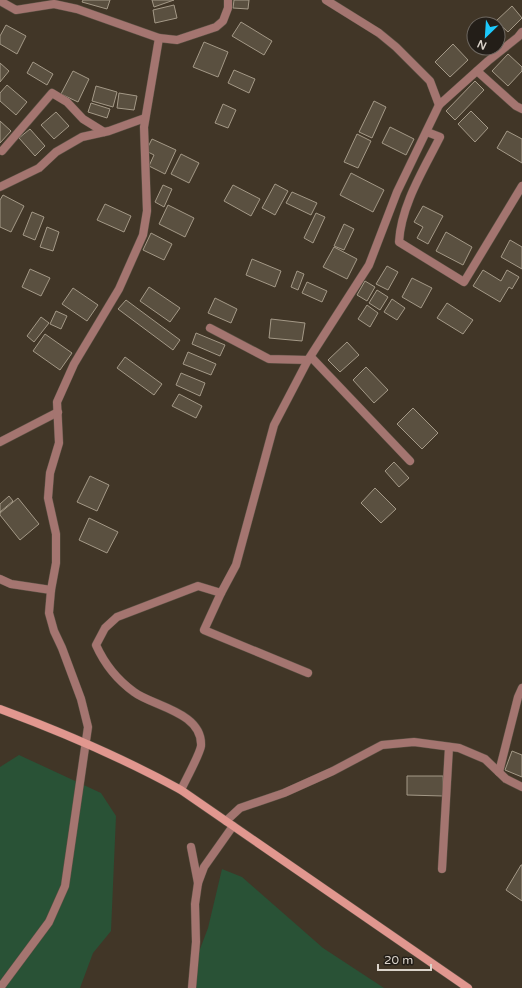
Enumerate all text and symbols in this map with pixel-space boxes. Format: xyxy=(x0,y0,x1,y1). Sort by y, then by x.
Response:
north arrow xyxy=(466,16,506,56)
text: N xyxy=(475,37,489,52)
scale bar xyxy=(378,946,431,972)
text: 20 m xyxy=(384,953,413,967)

